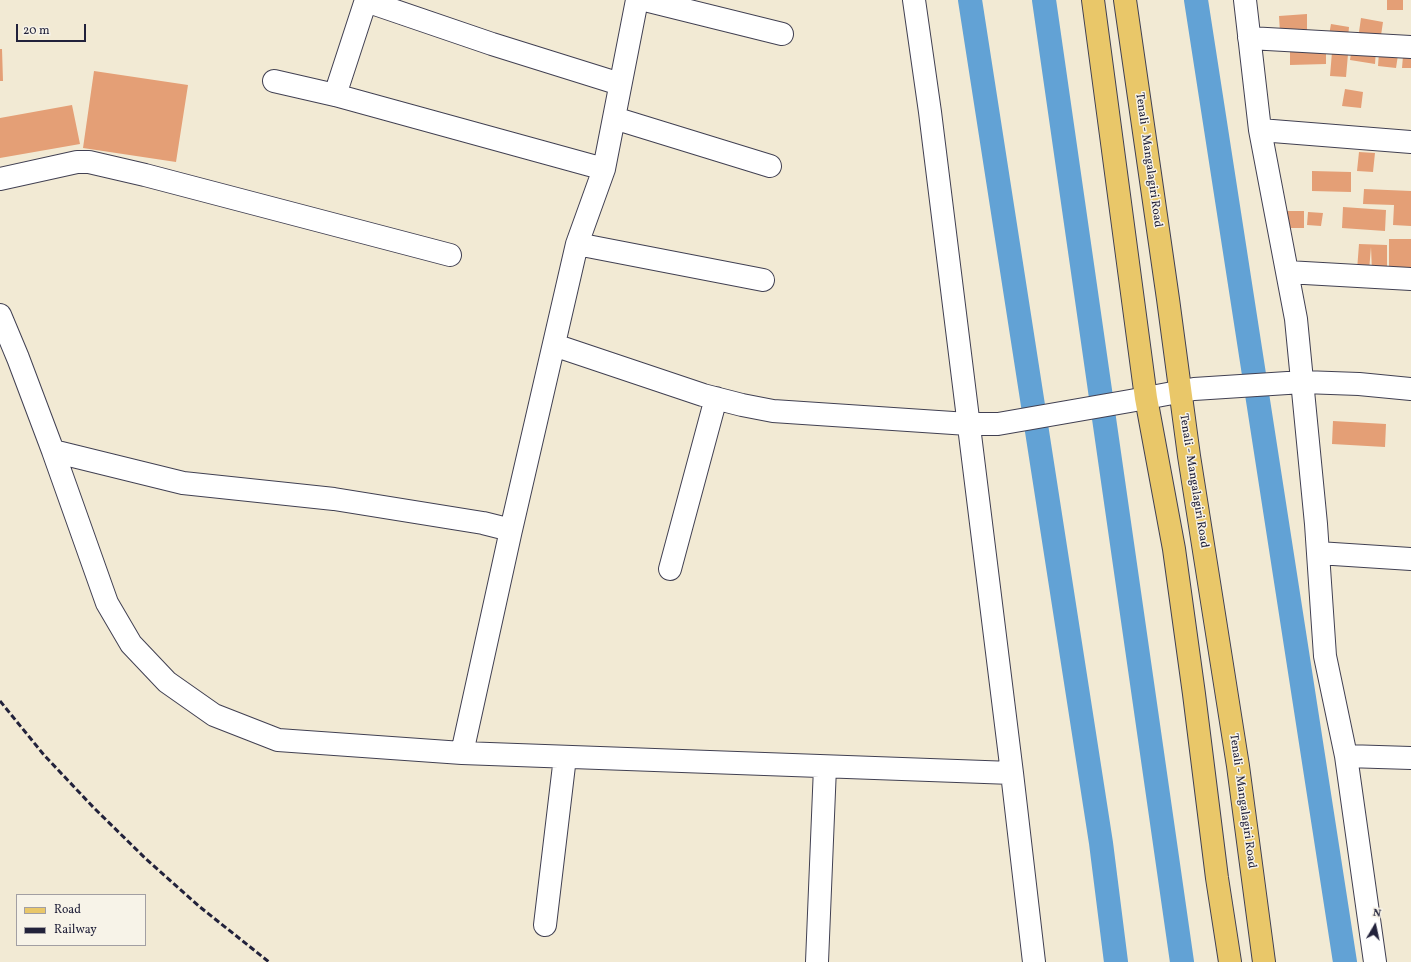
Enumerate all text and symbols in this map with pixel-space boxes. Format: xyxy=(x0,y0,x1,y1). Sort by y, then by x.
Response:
scale bar xyxy=(18,16,88,42)
text: 20 m xyxy=(23,23,50,39)
street label: Tenali - Mangalagiri Road xyxy=(1131,92,1165,228)
street label: Tenali - Mangalagiri Road xyxy=(1175,413,1211,549)
street label: Tenali - Mangalagiri Road xyxy=(1225,733,1259,869)
legend xyxy=(16,894,146,946)
text: Road xyxy=(54,902,81,918)
north arrow xyxy=(1355,906,1395,946)
text: N xyxy=(1372,906,1382,922)
text: Railway xyxy=(54,922,97,938)

